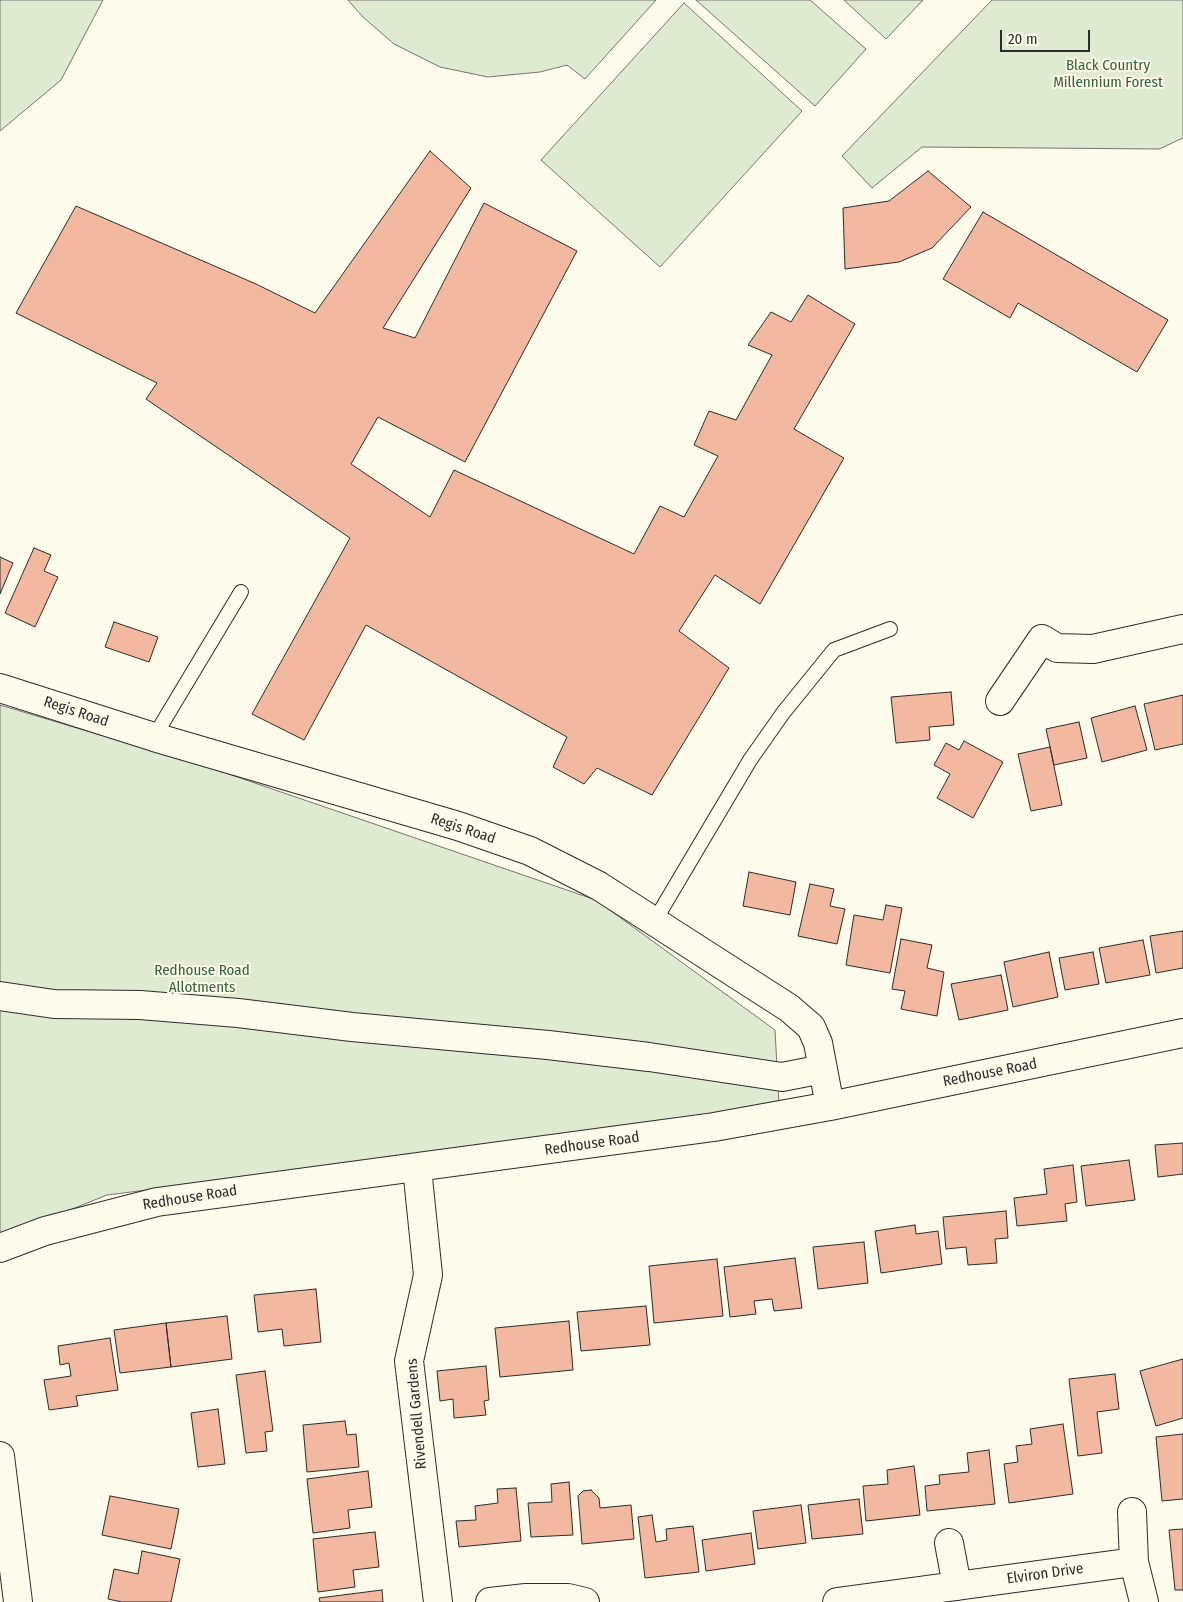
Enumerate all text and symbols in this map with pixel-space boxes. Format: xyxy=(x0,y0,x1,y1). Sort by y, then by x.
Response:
scale bar xyxy=(1003,20,1093,52)
text: 20 m xyxy=(1008,30,1038,48)
park label: Black Country Millennium Forest xyxy=(1053,57,1163,92)
street label: Regis Road xyxy=(41,693,111,731)
street label: Regis Road xyxy=(428,810,498,848)
park label: Redhouse Road Allotments xyxy=(154,962,250,997)
street label: Redhouse Road xyxy=(941,1055,1039,1091)
street label: Redhouse Road xyxy=(543,1128,641,1160)
street label: Redhouse Road xyxy=(141,1182,239,1214)
street label: Rivendell Gardens xyxy=(403,1358,431,1470)
street label: Elviron Drive xyxy=(1006,1560,1084,1588)

